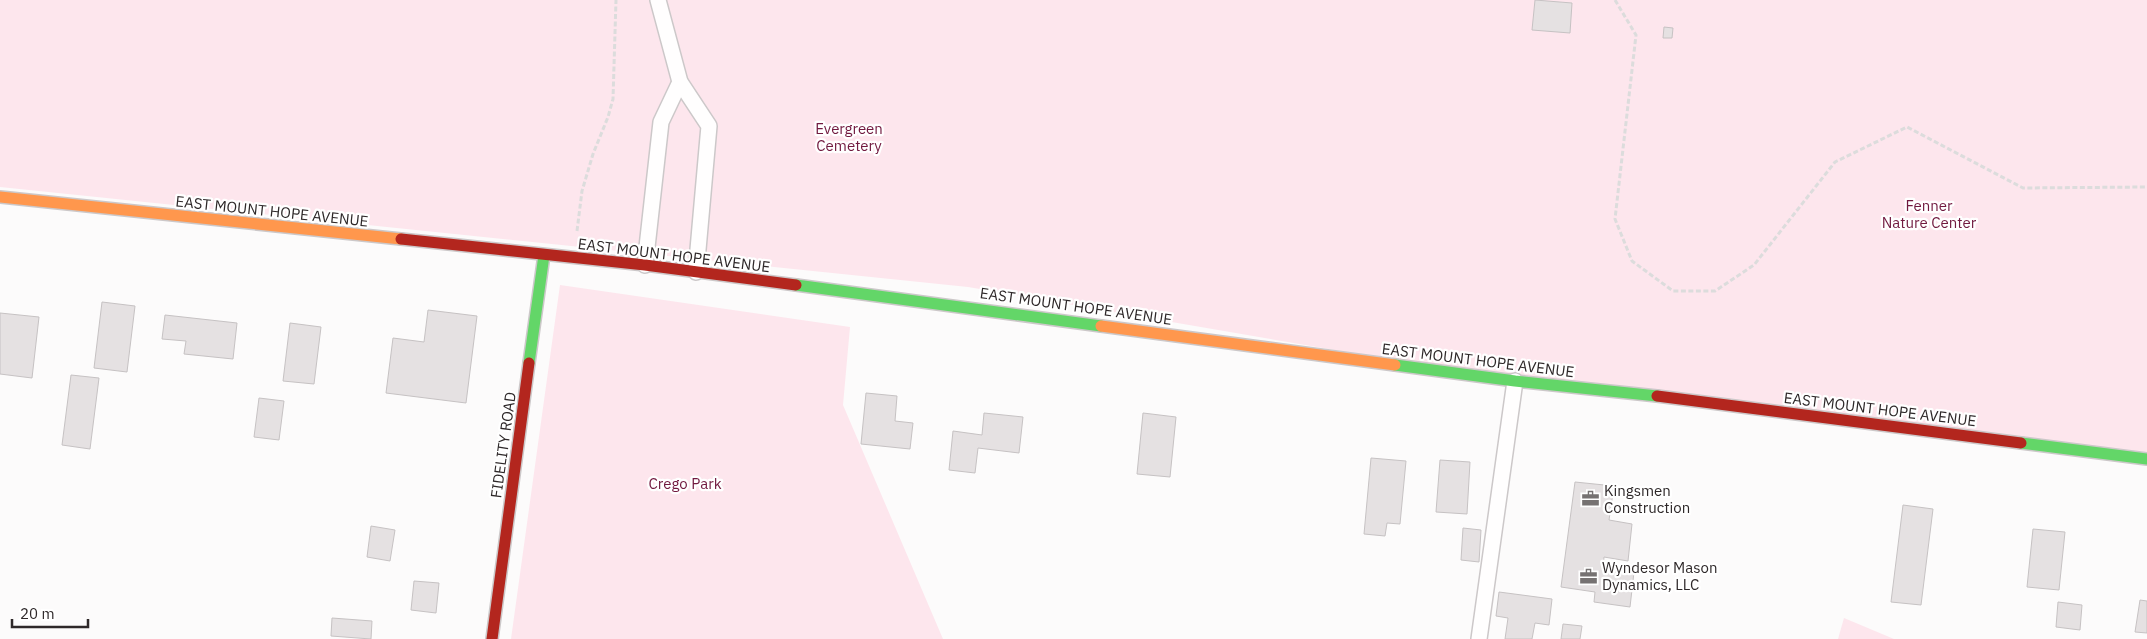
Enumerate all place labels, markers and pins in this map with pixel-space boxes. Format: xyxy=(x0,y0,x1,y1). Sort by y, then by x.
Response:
place label: Kingsmen Construction xyxy=(1604,481,1690,517)
office icon: Kingsmen Construction xyxy=(1580,489,1600,509)
place label: Wyndesor Mason Dynamics, LLC xyxy=(1602,558,1717,594)
office icon: Wyndesor Mason Dynamics, LLC xyxy=(1578,566,1598,586)

